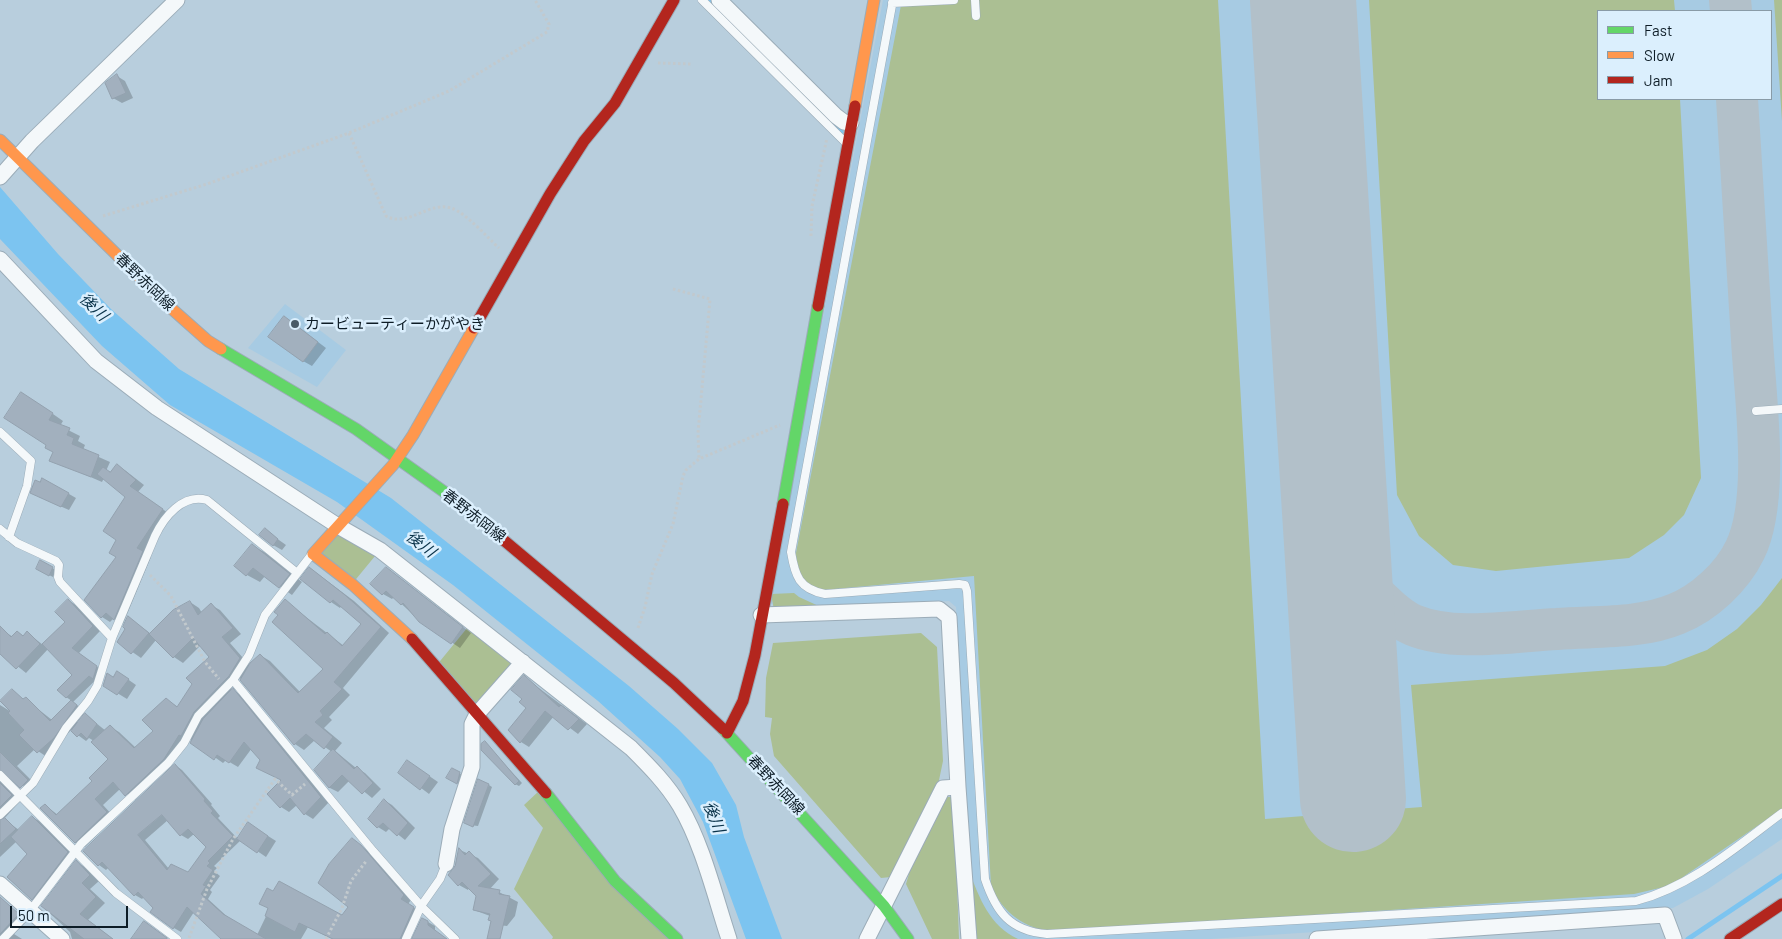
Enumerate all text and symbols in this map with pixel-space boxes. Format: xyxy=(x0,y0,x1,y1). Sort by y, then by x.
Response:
legend xyxy=(1597,10,1772,100)
text: Fast xyxy=(1644,21,1672,39)
text: Slow xyxy=(1644,46,1675,64)
text: Jam xyxy=(1644,71,1673,89)
street label: 春野赤岡線 xyxy=(112,249,178,315)
water label: 後川 xyxy=(76,289,112,325)
place label: カービューティーかがやき xyxy=(305,315,485,333)
marker: カービューティーかがやき xyxy=(289,318,301,330)
street label: 春野赤岡線 xyxy=(439,486,509,546)
water label: 後川 xyxy=(402,527,440,561)
street label: 春野赤岡線 xyxy=(744,751,808,819)
water label: 後川 xyxy=(699,799,729,835)
scale bar xyxy=(12,896,130,928)
text: 50 m xyxy=(18,906,50,924)

